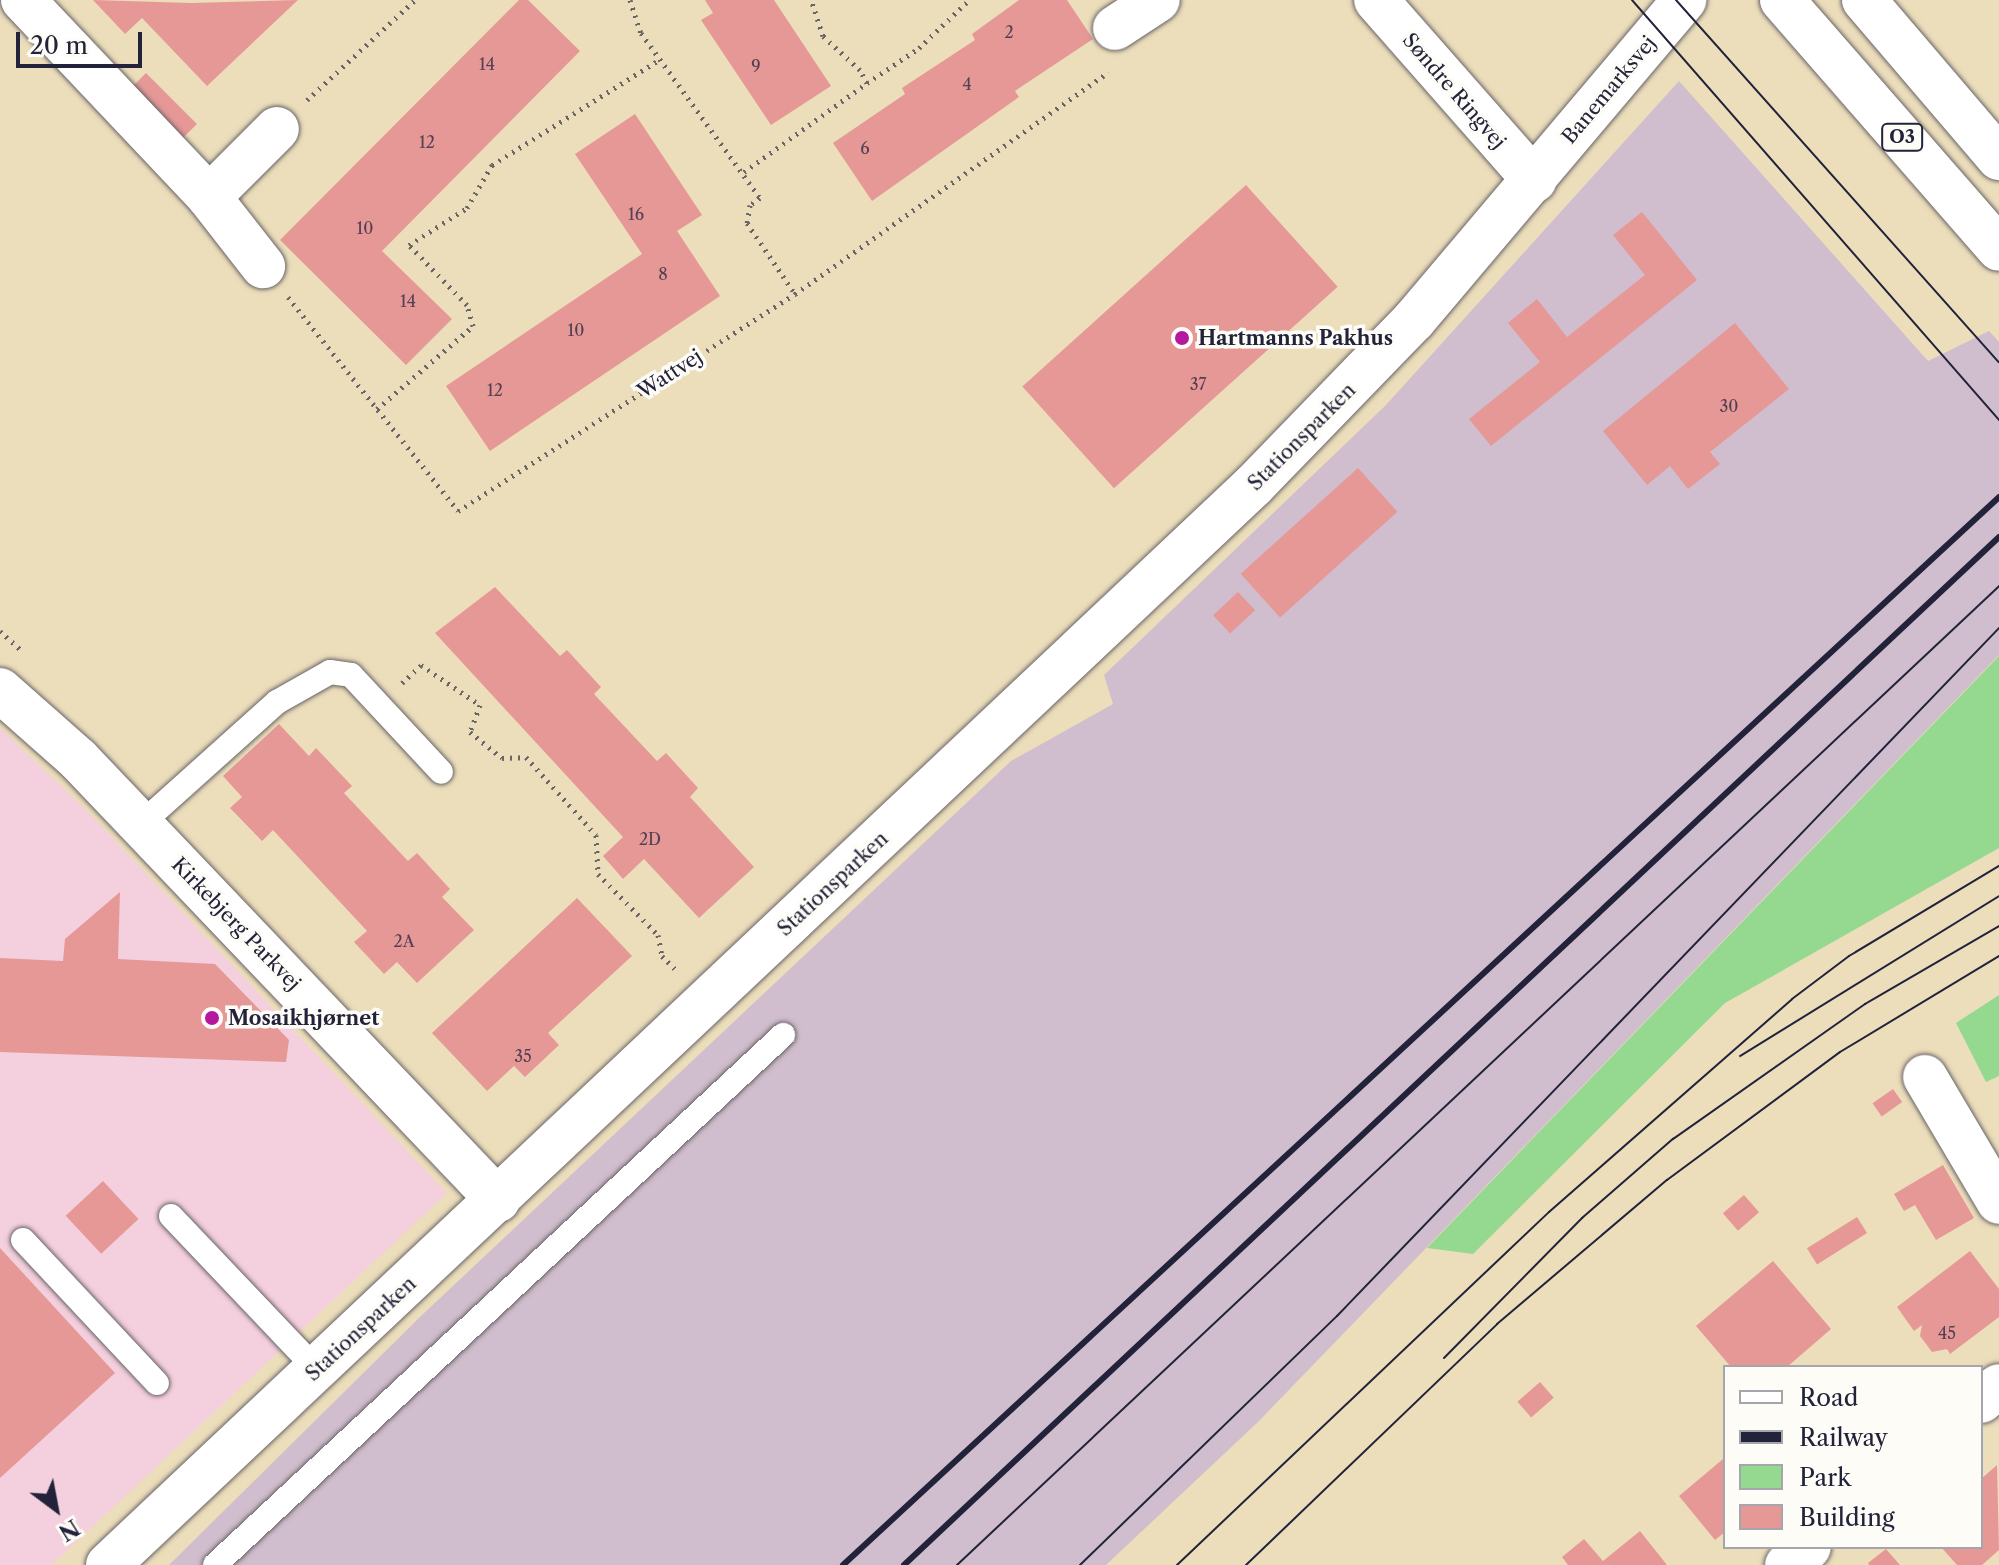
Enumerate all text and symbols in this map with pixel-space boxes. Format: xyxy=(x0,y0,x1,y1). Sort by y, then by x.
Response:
scale bar xyxy=(20,16,146,66)
house number: 2 xyxy=(1004,22,1014,42)
street label: Søndre Ringvej xyxy=(1397,28,1511,154)
text: 20 m xyxy=(30,31,88,60)
street label: Banemarksvej xyxy=(1557,31,1661,149)
house number: 14 xyxy=(479,54,495,74)
house number: 9 xyxy=(751,56,761,76)
house number: 4 xyxy=(962,74,972,94)
road number: O3 xyxy=(1880,123,1924,151)
house number: 12 xyxy=(419,132,435,152)
house number: 6 xyxy=(860,138,870,158)
house number: 16 xyxy=(628,204,644,224)
house number: 10 xyxy=(357,218,373,238)
house number: 8 xyxy=(658,264,668,284)
house number: 14 xyxy=(400,291,416,311)
house number: 10 xyxy=(568,320,584,340)
place label: Hartmanns Pakhus xyxy=(1198,326,1393,350)
marker: Hartmanns Pakhus xyxy=(1173,329,1191,347)
street label: Wattvej xyxy=(633,344,707,404)
house number: 37 xyxy=(1190,374,1206,394)
street label: Stationsparken xyxy=(1243,378,1361,496)
house number: 12 xyxy=(487,380,503,400)
house number: 30 xyxy=(1720,396,1738,416)
street label: Stationsparken xyxy=(773,827,893,941)
house number: 2D xyxy=(639,829,661,849)
street label: Kirkebjerg Parkvej xyxy=(166,853,306,995)
house number: 2A xyxy=(393,931,415,951)
place label: Mosaikhjørnet xyxy=(228,1006,379,1030)
marker: Mosaikhjørnet xyxy=(203,1009,221,1027)
house number: 35 xyxy=(514,1046,532,1066)
street label: Stationsparken xyxy=(301,1272,421,1386)
house number: 45 xyxy=(1938,1323,1956,1343)
legend xyxy=(1723,1365,1983,1549)
text: Road xyxy=(1799,1383,1858,1412)
text: Railway xyxy=(1799,1423,1888,1452)
text: Park xyxy=(1799,1463,1851,1492)
north arrow xyxy=(16,1469,96,1549)
text: Building xyxy=(1799,1503,1895,1532)
text: N xyxy=(54,1513,84,1546)

